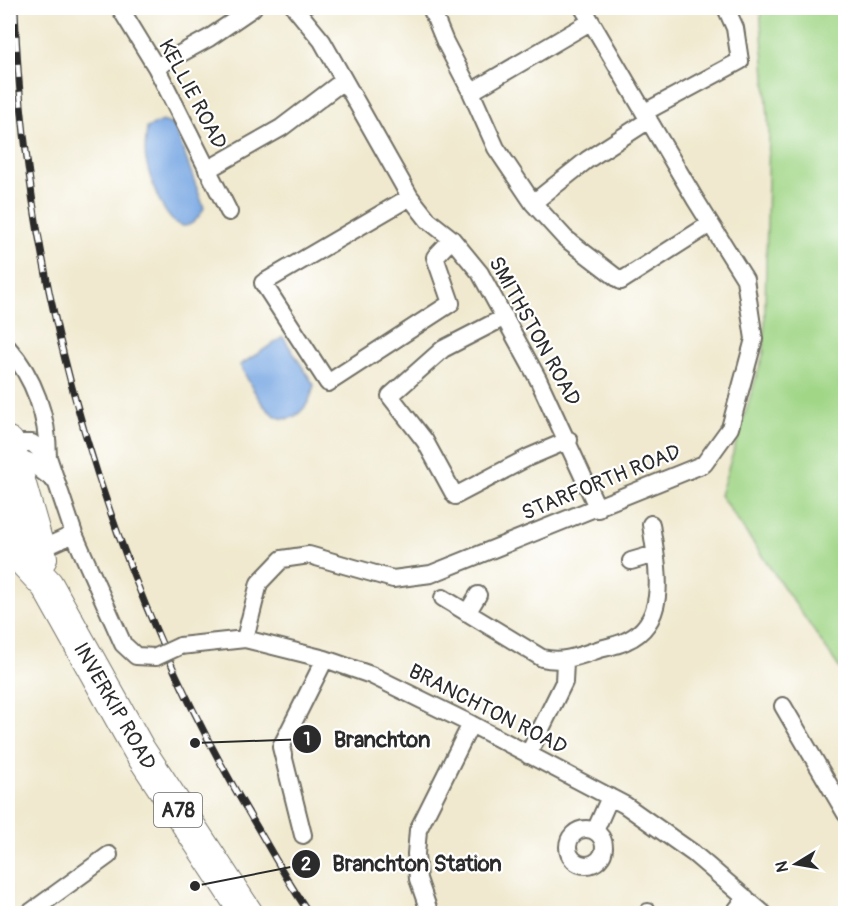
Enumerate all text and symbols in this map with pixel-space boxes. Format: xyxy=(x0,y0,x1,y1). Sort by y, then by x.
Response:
street label: KELLIE ROAD xyxy=(152,34,233,154)
street label: SMITHSTON ROAD xyxy=(482,252,587,411)
street label: STARFORTH ROAD xyxy=(518,438,685,527)
street label: INVERKIP ROAD xyxy=(67,638,162,775)
street label: BRANCHTON ROAD xyxy=(404,658,571,761)
callout: Branchton xyxy=(292,719,443,759)
text: Branchton xyxy=(334,726,430,754)
text: 1 xyxy=(303,728,311,751)
road number: A78 xyxy=(154,793,202,827)
north arrow xyxy=(766,834,826,894)
callout: Branchton Station xyxy=(291,844,514,884)
text: Branchton Station xyxy=(332,850,502,878)
text: 2 xyxy=(301,853,311,876)
text: N xyxy=(771,859,793,874)

